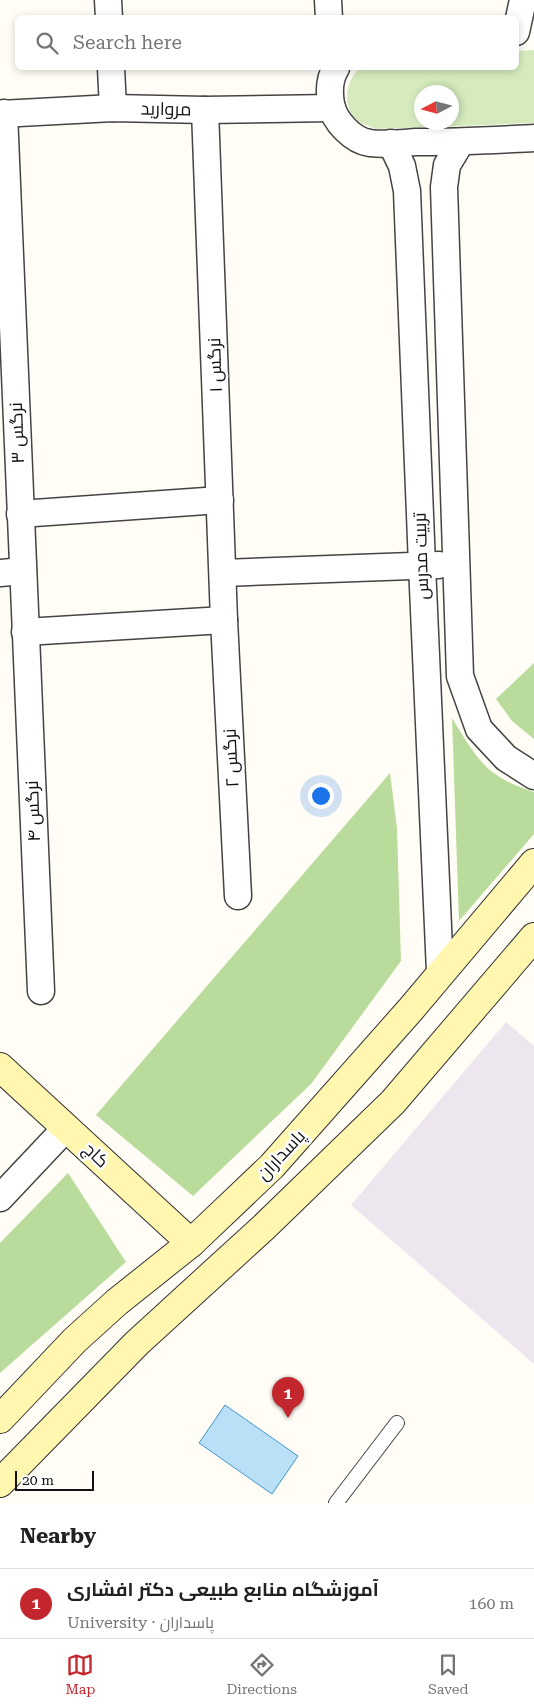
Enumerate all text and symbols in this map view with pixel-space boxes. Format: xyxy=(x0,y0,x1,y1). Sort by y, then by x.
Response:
search box xyxy=(15,15,519,70)
icon: search xyxy=(33,29,61,57)
text: Search here xyxy=(73,31,182,54)
north arrow xyxy=(414,85,459,130)
street label: مروارید xyxy=(140,98,192,120)
street label: نرگس ۱ xyxy=(203,337,227,393)
street label: نرگس ۳ xyxy=(5,402,29,464)
street label: تربیت مدرس xyxy=(408,512,434,600)
street label: نرگس ۲ xyxy=(218,728,244,788)
street label: نرگس ۴ xyxy=(21,780,45,842)
your location xyxy=(308,783,334,809)
street label: پاسداران xyxy=(252,1125,311,1186)
street label: کاج xyxy=(78,1138,113,1173)
pin: 1 xyxy=(272,1377,304,1418)
scale bar xyxy=(15,1468,94,1491)
text: 20 m xyxy=(22,1472,54,1488)
text: Nearby xyxy=(20,1524,96,1548)
text: آموزشگاه منابع طبیعی دکتر افشاری xyxy=(67,1578,379,1601)
text: 1 xyxy=(32,1594,40,1613)
text: 160 m xyxy=(468,1594,514,1613)
text: University · پاسداران xyxy=(67,1613,214,1632)
tab: Map xyxy=(66,1651,95,1697)
tab: Directions xyxy=(226,1651,297,1697)
tab: Saved xyxy=(428,1651,469,1697)

